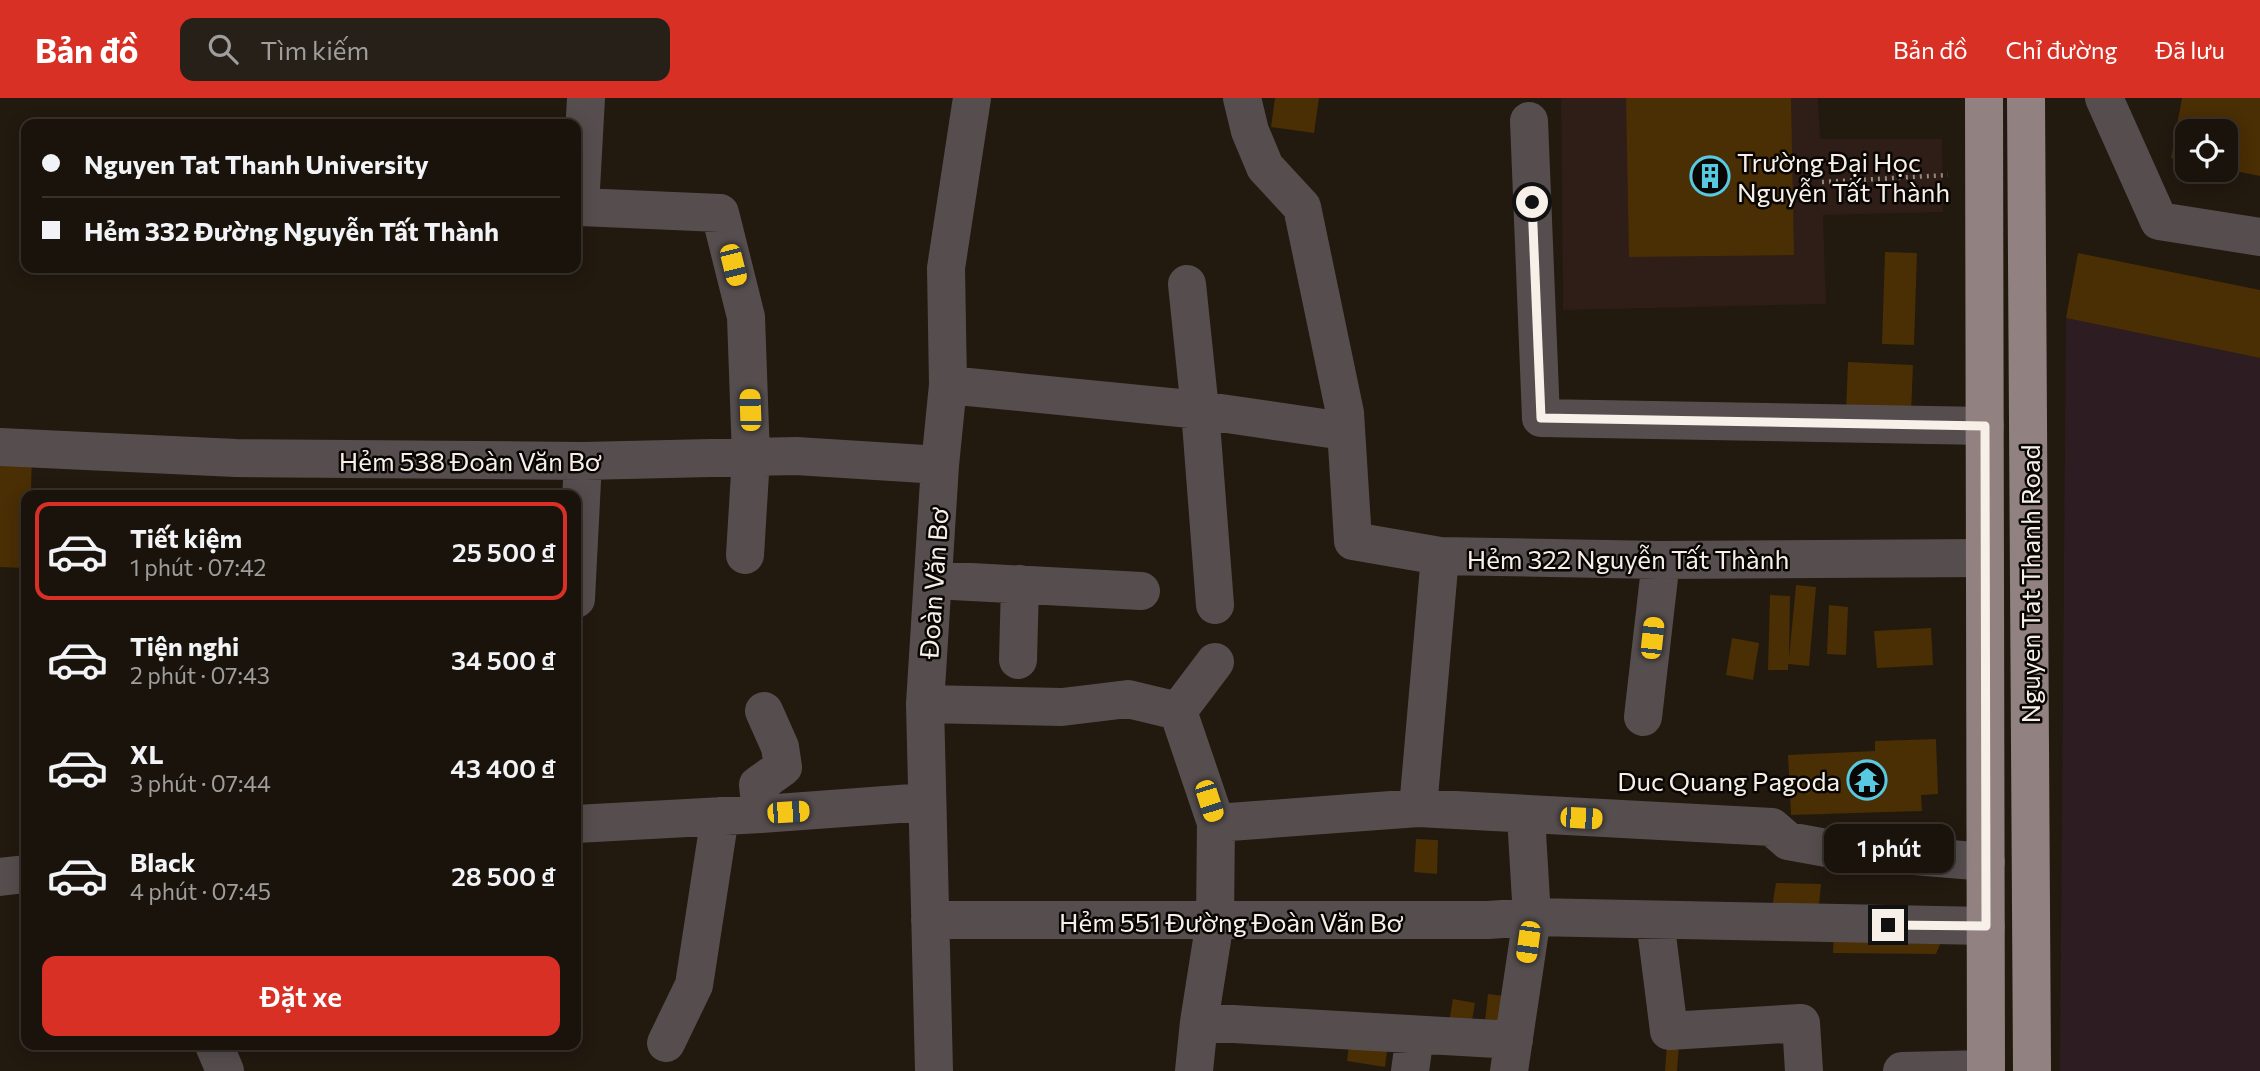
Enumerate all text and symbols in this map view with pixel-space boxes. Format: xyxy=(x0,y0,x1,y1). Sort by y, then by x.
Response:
search box xyxy=(180,18,670,81)
text: Bản đồ xyxy=(35,29,138,70)
icon: search xyxy=(204,30,242,68)
text: Tìm kiếm xyxy=(260,34,369,65)
text: Bản đồ xyxy=(1893,35,1968,64)
text: Chỉ đường xyxy=(2006,35,2117,64)
text: Đã lưu xyxy=(2155,35,2225,64)
map controls xyxy=(2175,119,2238,182)
button: locate xyxy=(2175,119,2238,182)
place label: Trường Đại Học Nguyễn Tất Thành xyxy=(1737,146,1950,207)
text: Nguyen Tat Thanh University xyxy=(84,148,429,179)
building icon: Trường Đại Học Nguyễn Tất Thành xyxy=(1689,155,1731,197)
route start xyxy=(1516,186,1548,218)
text: Hẻm 332 Đường Nguyễn Tất Thành xyxy=(84,215,499,246)
car xyxy=(718,242,749,288)
car xyxy=(739,389,762,431)
street label: Nguyen Tat Thanh Road xyxy=(2014,444,2045,724)
street label: Hẻm 538 Đoàn Văn Bơ xyxy=(339,445,602,476)
street label: Đoàn Văn Bơ xyxy=(912,506,954,661)
icon: car xyxy=(46,520,109,583)
text: Tiết kiệm xyxy=(130,522,242,553)
text: 25 500 ₫ xyxy=(452,536,556,567)
street label: Hẻm 322 Nguyễn Tất Thành xyxy=(1467,543,1789,574)
text: 1 phút · 07:42 xyxy=(130,553,266,581)
car xyxy=(1640,616,1665,660)
icon: car xyxy=(46,628,109,691)
text: Tiện nghi xyxy=(130,630,239,661)
text: 34 500 ₫ xyxy=(451,644,556,675)
text: 2 phút · 07:43 xyxy=(130,661,270,689)
icon: car xyxy=(46,736,109,799)
text: XL xyxy=(130,738,164,769)
text: 43 400 ₫ xyxy=(450,752,556,783)
temple icon: Duc Quang Pagoda xyxy=(1846,759,1888,801)
place label: Duc Quang Pagoda xyxy=(1617,765,1840,796)
text: 3 phút · 07:44 xyxy=(130,769,271,797)
car xyxy=(1193,778,1226,824)
car xyxy=(767,800,810,824)
car xyxy=(1560,806,1603,830)
callout: 1 phút xyxy=(1823,824,1953,872)
text: 1 phút xyxy=(1857,834,1921,862)
icon: car xyxy=(46,844,109,907)
text: Black xyxy=(130,846,196,877)
text: 28 500 ₫ xyxy=(451,860,556,891)
text: 4 phút · 07:45 xyxy=(130,877,271,905)
street label: Hẻm 551 Đường Đoàn Văn Bơ xyxy=(1059,906,1403,937)
route end xyxy=(1872,909,1904,941)
car xyxy=(1515,920,1542,964)
button: Đặt xe xyxy=(42,956,560,1036)

